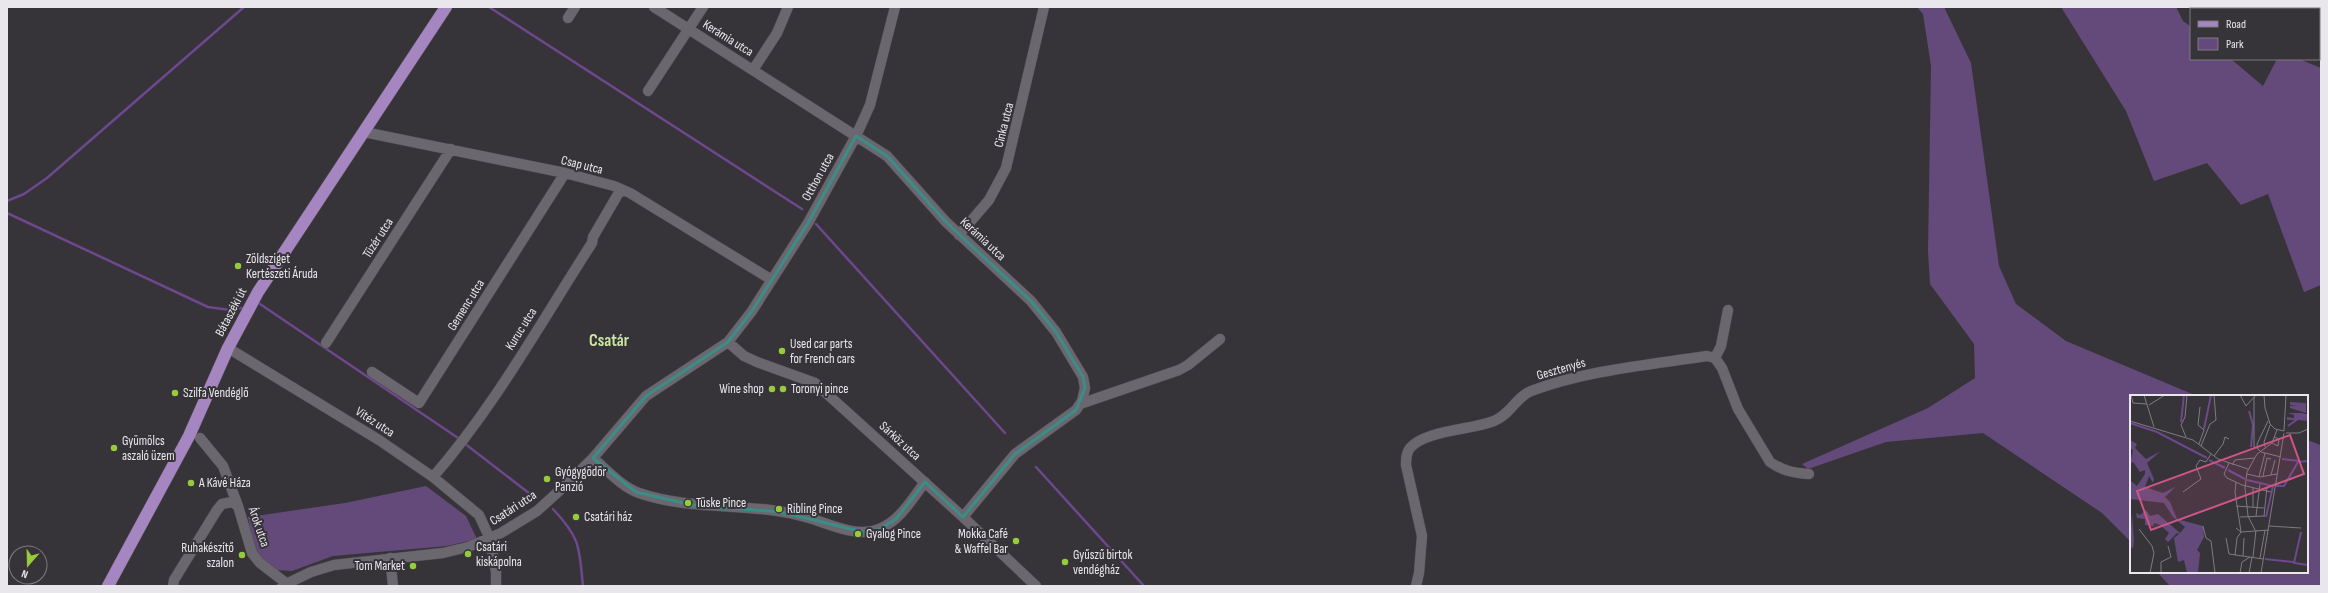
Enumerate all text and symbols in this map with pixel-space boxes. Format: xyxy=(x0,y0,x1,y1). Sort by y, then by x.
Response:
legend xyxy=(2190,8,2320,60)
street label: Kerámia utca xyxy=(700,16,756,60)
text: Road xyxy=(2226,17,2246,32)
text: Park xyxy=(2226,37,2244,52)
street label: Cinka utca xyxy=(991,101,1017,149)
street label: Otthon utca xyxy=(798,150,838,204)
street label: Csap utca xyxy=(559,152,605,178)
street label: Kerámia utca xyxy=(957,214,1009,264)
street label: Tüzér utca xyxy=(359,215,397,261)
place label: Zöldsziget Kertészeti Áruda xyxy=(246,251,318,282)
marker: Zöldsziget Kertészeti Áruda xyxy=(233,261,243,271)
street label: Gemenc utca xyxy=(444,276,488,334)
street label: Bátaszéki út xyxy=(212,285,250,339)
street label: Kuruc utca xyxy=(502,305,540,353)
district label: Csatár xyxy=(589,331,629,351)
place label: Used car parts for French cars xyxy=(790,336,855,367)
marker: Used car parts for French cars xyxy=(777,346,787,356)
street label: Gesztenyés xyxy=(1535,354,1588,384)
place label: Wine shop xyxy=(719,381,764,397)
place label: Toronyi pince xyxy=(791,381,849,397)
marker: Wine shop xyxy=(767,384,777,394)
marker: Toronyi pince xyxy=(778,384,788,394)
place label: Szilfa Vendéglő xyxy=(183,385,249,401)
marker: Szilfa Vendéglő xyxy=(170,388,180,398)
inset map xyxy=(2130,395,2308,573)
street label: Vitéz utca xyxy=(352,403,398,441)
street label: Sárköz utca xyxy=(876,418,924,464)
place label: Gyümölcs aszaló üzem xyxy=(122,433,175,464)
marker: Gyümölcs aszaló üzem xyxy=(109,443,119,453)
place label: Gyógygödör Panzió xyxy=(555,464,607,495)
marker: Gyógygödör Panzió xyxy=(542,474,552,484)
place label: A Kávé Háza xyxy=(198,475,251,491)
marker: A Kávé Háza xyxy=(186,478,196,488)
street label: Csatári utca xyxy=(487,487,539,529)
place label: Tüske Pince xyxy=(696,495,746,511)
marker: Tüske Pince xyxy=(683,498,693,508)
place label: Ribling Pince xyxy=(787,501,843,517)
street label: Árok utca xyxy=(244,504,273,549)
marker: Ribling Pince xyxy=(774,504,784,514)
place label: Csatári ház xyxy=(584,509,633,525)
marker: Csatári ház xyxy=(571,512,581,522)
place label: Gyalog Pince xyxy=(866,526,921,542)
place label: Mokka Café & Waffel Bar xyxy=(955,526,1008,557)
marker: Gyalog Pince xyxy=(853,529,863,539)
marker: Mokka Café & Waffel Bar xyxy=(1011,536,1021,546)
place label: Csatári kiskápolna xyxy=(476,539,522,570)
place label: Ruhakészítő szalon xyxy=(181,540,234,571)
north arrow xyxy=(8,545,48,585)
place label: Gyűszű birtok vendégház xyxy=(1073,547,1132,578)
marker: Csatári kiskápolna xyxy=(463,549,473,559)
marker: Ruhakészítő szalon xyxy=(237,550,247,560)
marker: Gyűszű birtok vendégház xyxy=(1060,557,1070,567)
place label: Tom Market xyxy=(354,558,405,574)
marker: Tom Market xyxy=(408,561,418,571)
text: N xyxy=(20,567,30,581)

